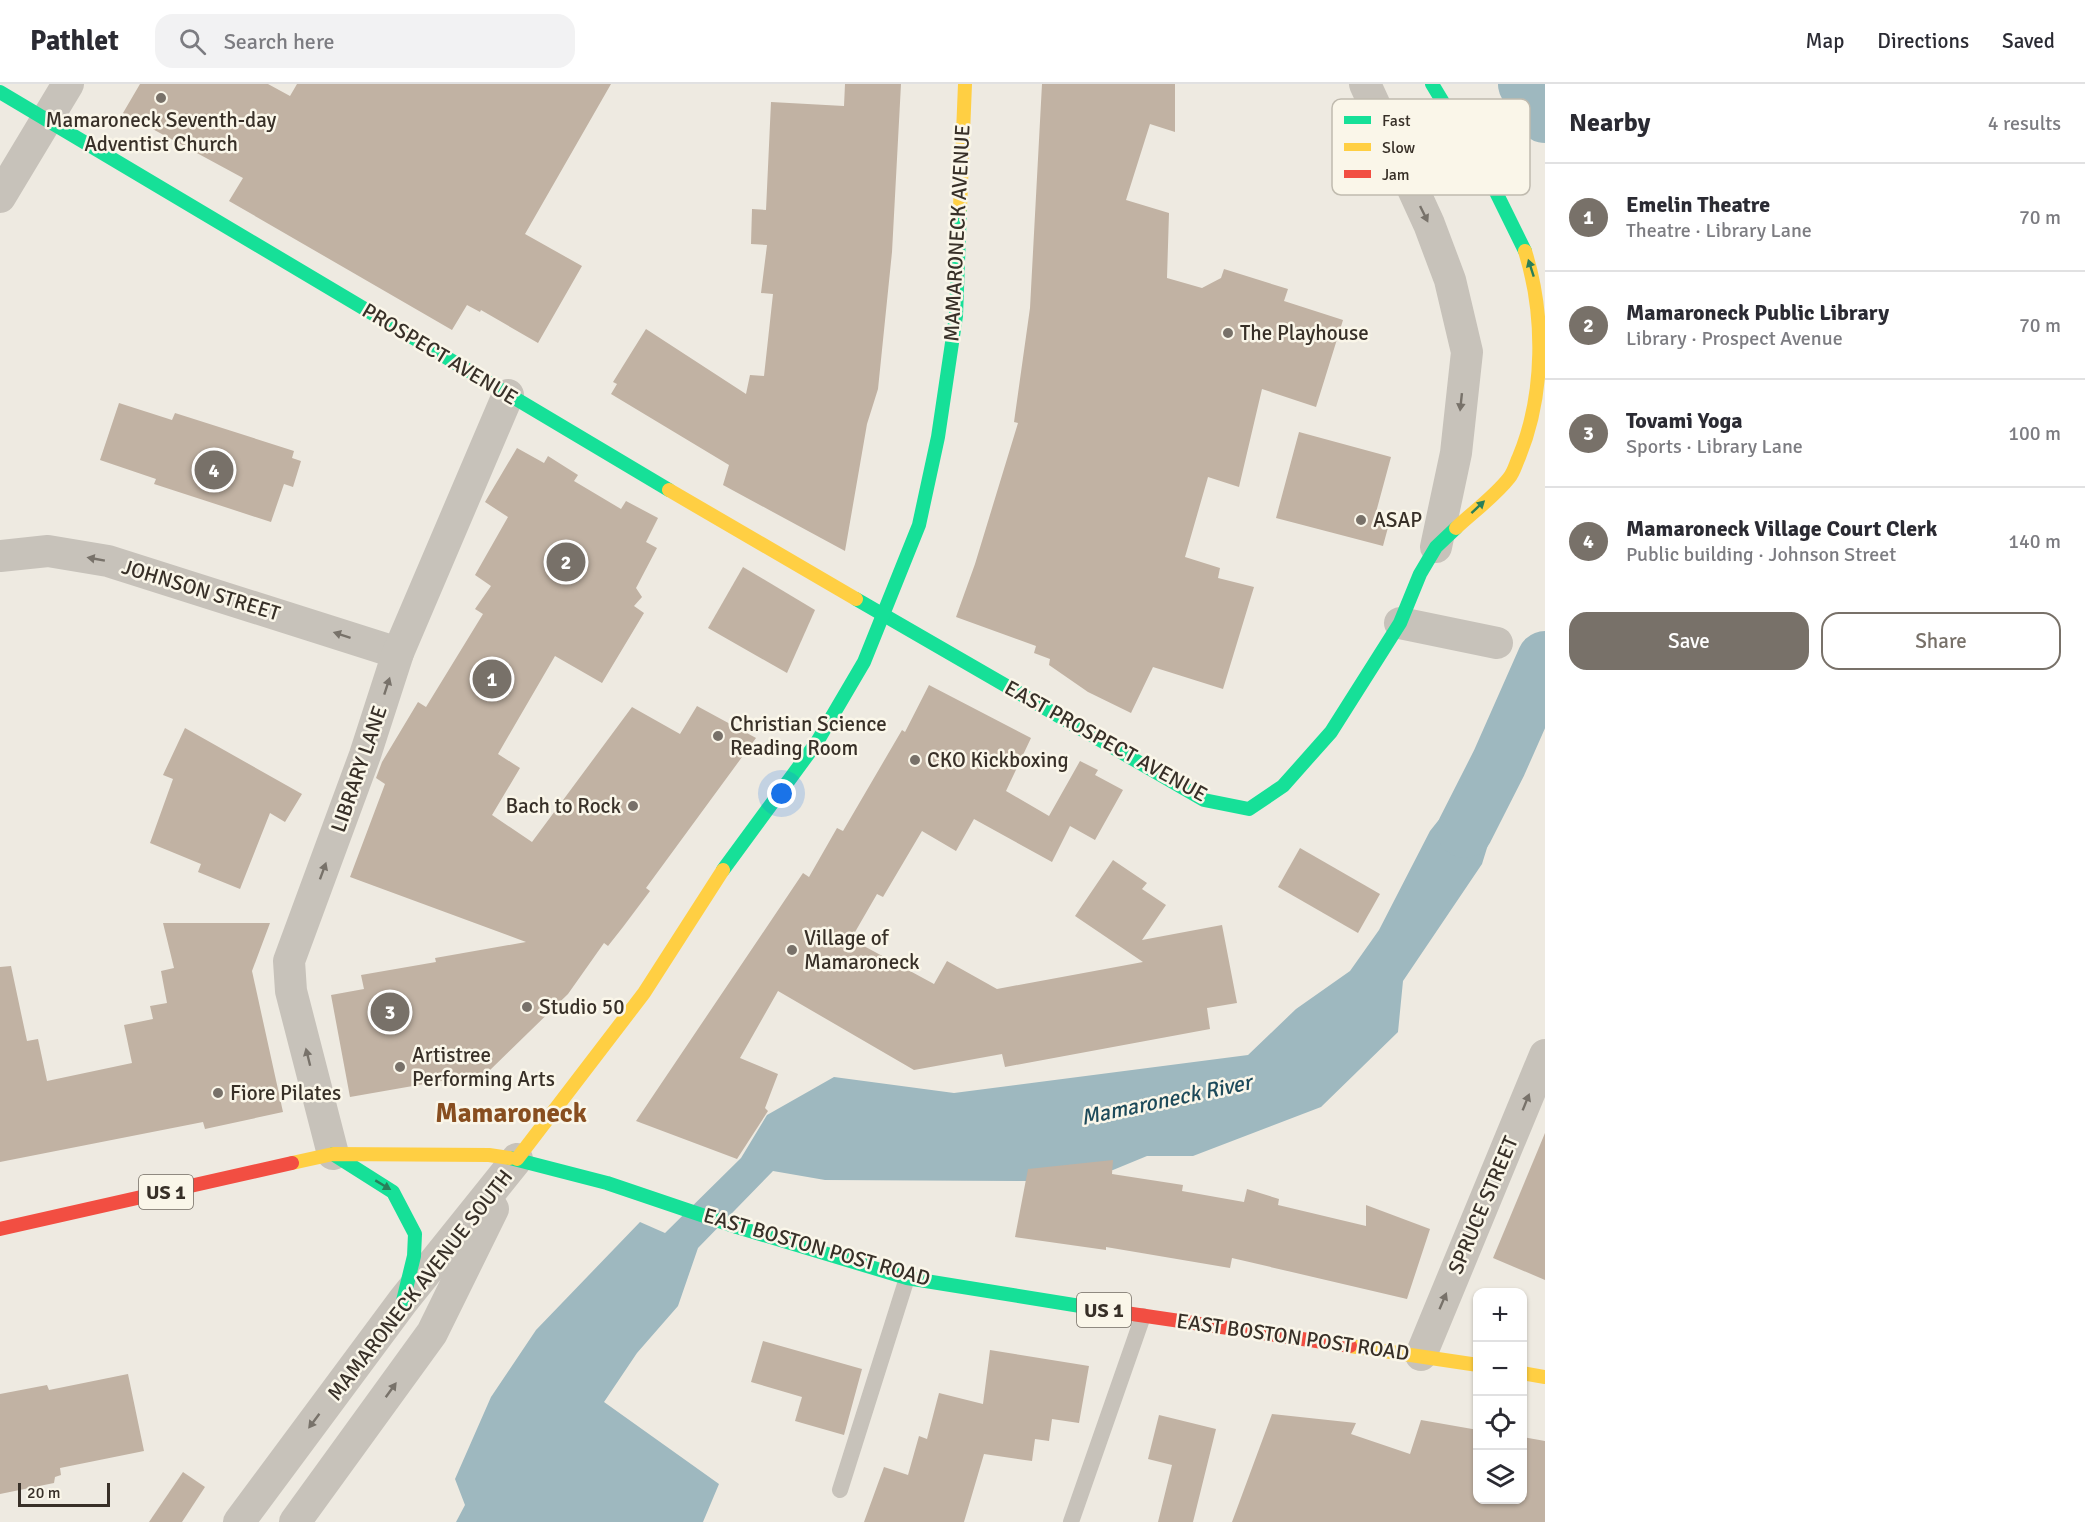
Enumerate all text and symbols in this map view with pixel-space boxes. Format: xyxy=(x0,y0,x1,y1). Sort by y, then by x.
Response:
search box xyxy=(155,14,575,68)
text: Pathlet xyxy=(30,24,119,58)
icon: search xyxy=(176,25,209,58)
text: Search here xyxy=(224,28,335,55)
text: Map xyxy=(1806,28,1844,54)
text: Directions xyxy=(1877,28,1969,54)
text: Saved xyxy=(2002,28,2055,54)
marker: Mamaroneck Seventh-day Adventist Church xyxy=(154,91,168,105)
legend xyxy=(1332,99,1530,195)
place label: Mamaroneck Seventh-day Adventist Church xyxy=(46,107,277,157)
text: Nearby xyxy=(1569,107,1650,139)
text: Fast xyxy=(1382,111,1411,131)
text: 4 results xyxy=(1988,111,2061,136)
street label: MAMARONECK AVENUE xyxy=(938,124,976,342)
text: Slow xyxy=(1382,138,1416,158)
text: Jam xyxy=(1382,165,1410,185)
text: Emelin Theatre xyxy=(1626,191,1770,218)
one-way arrow xyxy=(1420,205,1429,222)
text: 1 xyxy=(1583,205,1594,230)
text: 70 m xyxy=(2019,205,2061,230)
text: Theatre · Library Lane xyxy=(1626,218,1812,243)
one-way arrow xyxy=(1526,259,1535,277)
street label: PROSPECT AVENUE xyxy=(357,297,523,411)
text: Mamaroneck Public Library xyxy=(1626,299,1889,326)
text: 2 xyxy=(1583,313,1594,338)
text: 70 m xyxy=(2019,313,2061,338)
place label: The Playhouse xyxy=(1240,320,1369,346)
marker: The Playhouse xyxy=(1221,326,1235,340)
text: Library · Prospect Avenue xyxy=(1626,326,1843,351)
one-way arrow xyxy=(1456,392,1466,411)
text: Tovami Yoga xyxy=(1626,407,1743,434)
text: 3 xyxy=(1583,421,1594,446)
text: 100 m xyxy=(2008,421,2061,446)
text: Sports · Library Lane xyxy=(1626,434,1803,459)
pin: 4 xyxy=(194,448,234,492)
one-way arrow xyxy=(1471,500,1486,514)
place label: ASAP xyxy=(1373,507,1422,533)
marker: ASAP xyxy=(1354,513,1368,527)
text: Mamaroneck Village Court Clerk xyxy=(1626,515,1937,542)
text: 4 xyxy=(1583,529,1594,554)
text: 140 m xyxy=(2008,529,2061,554)
pin: 2 xyxy=(546,540,586,584)
text: Public building · Johnson Street xyxy=(1626,542,1896,567)
one-way arrow xyxy=(86,554,105,563)
street label: JOHNSON STREET xyxy=(119,554,284,627)
button: Save xyxy=(1569,612,1809,670)
button: Share xyxy=(1821,612,2061,670)
one-way arrow xyxy=(333,629,351,639)
pin: 1 xyxy=(472,656,512,702)
street label: EAST PROSPECT AVENUE xyxy=(1000,674,1212,808)
one-way arrow xyxy=(383,677,392,695)
street label: LIBRARY LANE xyxy=(325,702,393,836)
place label: Christian Science Reading Room xyxy=(730,711,887,761)
marker: Christian Science Reading Room xyxy=(711,729,725,743)
place label: CKO Kickboxing xyxy=(927,747,1069,773)
marker: CKO Kickboxing xyxy=(908,753,922,767)
your location xyxy=(767,779,796,808)
place label: Bach to Rock xyxy=(505,793,621,819)
marker: Bach to Rock xyxy=(626,799,640,813)
one-way arrow xyxy=(319,862,329,880)
place label: Village of Mamaroneck xyxy=(804,925,920,975)
marker: Village of Mamaroneck xyxy=(785,943,799,957)
pin: 3 xyxy=(370,990,410,1034)
place label: Studio 50 xyxy=(539,994,624,1020)
marker: Studio 50 xyxy=(520,1000,534,1014)
place label: Artistree Performing Arts xyxy=(412,1042,555,1092)
one-way arrow xyxy=(303,1048,312,1066)
marker: Artistree Performing Arts xyxy=(393,1060,407,1074)
water label: Mamaroneck River xyxy=(1078,1068,1257,1131)
place label: Fiore Pilates xyxy=(230,1080,341,1106)
marker: Fiore Pilates xyxy=(211,1086,225,1100)
one-way arrow xyxy=(1521,1092,1531,1110)
district label: Mamaroneck xyxy=(435,1097,587,1130)
street label: SPRUCE STREET xyxy=(1442,1132,1524,1278)
street label: MAMARONECK AVENUE SOUTH xyxy=(322,1164,518,1406)
road number: US 1 xyxy=(139,1175,193,1209)
one-way arrow xyxy=(374,1180,391,1190)
street label: EAST BOSTON POST ROAD xyxy=(701,1202,933,1292)
map controls xyxy=(1473,1288,1527,1504)
button: + xyxy=(1473,1288,1527,1342)
one-way arrow xyxy=(1438,1292,1448,1310)
road number: US 1 xyxy=(1077,1293,1131,1327)
street label: EAST BOSTON POST ROAD xyxy=(1175,1308,1411,1366)
button: − xyxy=(1473,1342,1527,1396)
one-way arrow xyxy=(385,1382,397,1398)
button: locate xyxy=(1473,1396,1527,1450)
one-way arrow xyxy=(308,1413,320,1429)
button: layers xyxy=(1473,1450,1527,1504)
scale bar xyxy=(18,1480,110,1508)
text: 20 m xyxy=(27,1483,61,1503)

